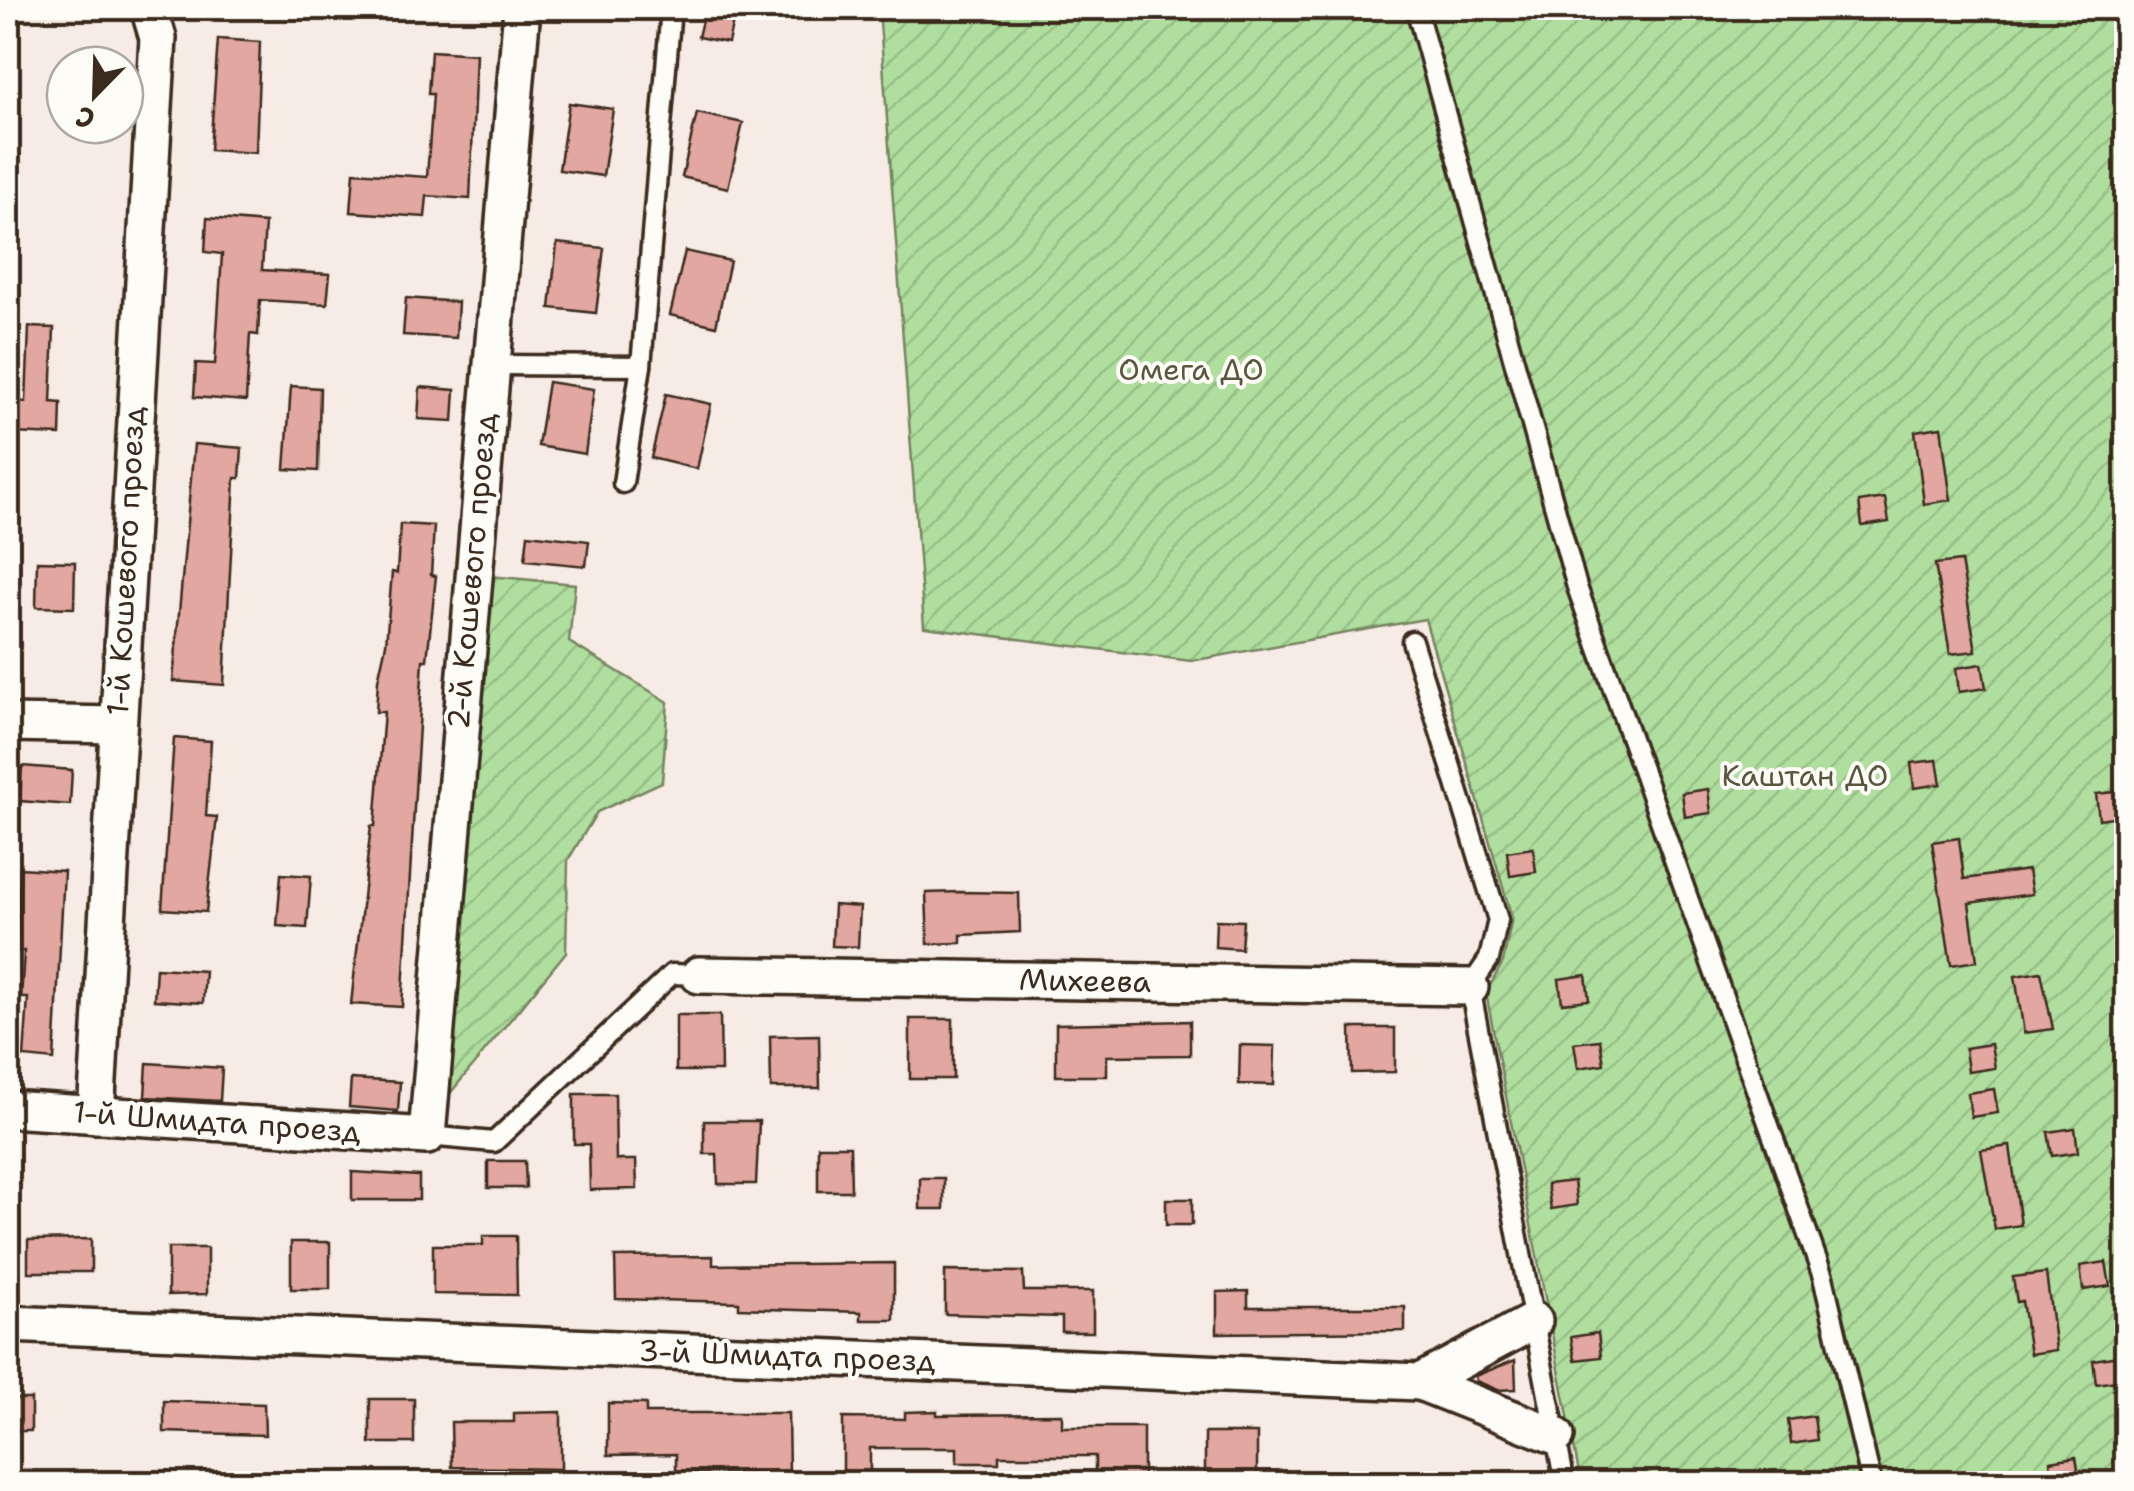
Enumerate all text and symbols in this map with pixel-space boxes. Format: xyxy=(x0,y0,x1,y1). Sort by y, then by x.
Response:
north arrow xyxy=(45,45,145,145)
text: С xyxy=(70,97,101,139)
park label: Омега ДО xyxy=(1118,349,1264,390)
street label: 1-й Кошевого проезд xyxy=(97,405,154,717)
street label: 2-й Кошевого проезд xyxy=(437,411,506,731)
park label: Каштан ДО xyxy=(1722,755,1888,796)
street label: Михеева xyxy=(1019,959,1152,1002)
street label: 1-й Шмидта проезд xyxy=(72,1091,362,1152)
street label: 3-й Шмидта проезд xyxy=(638,1330,936,1381)

